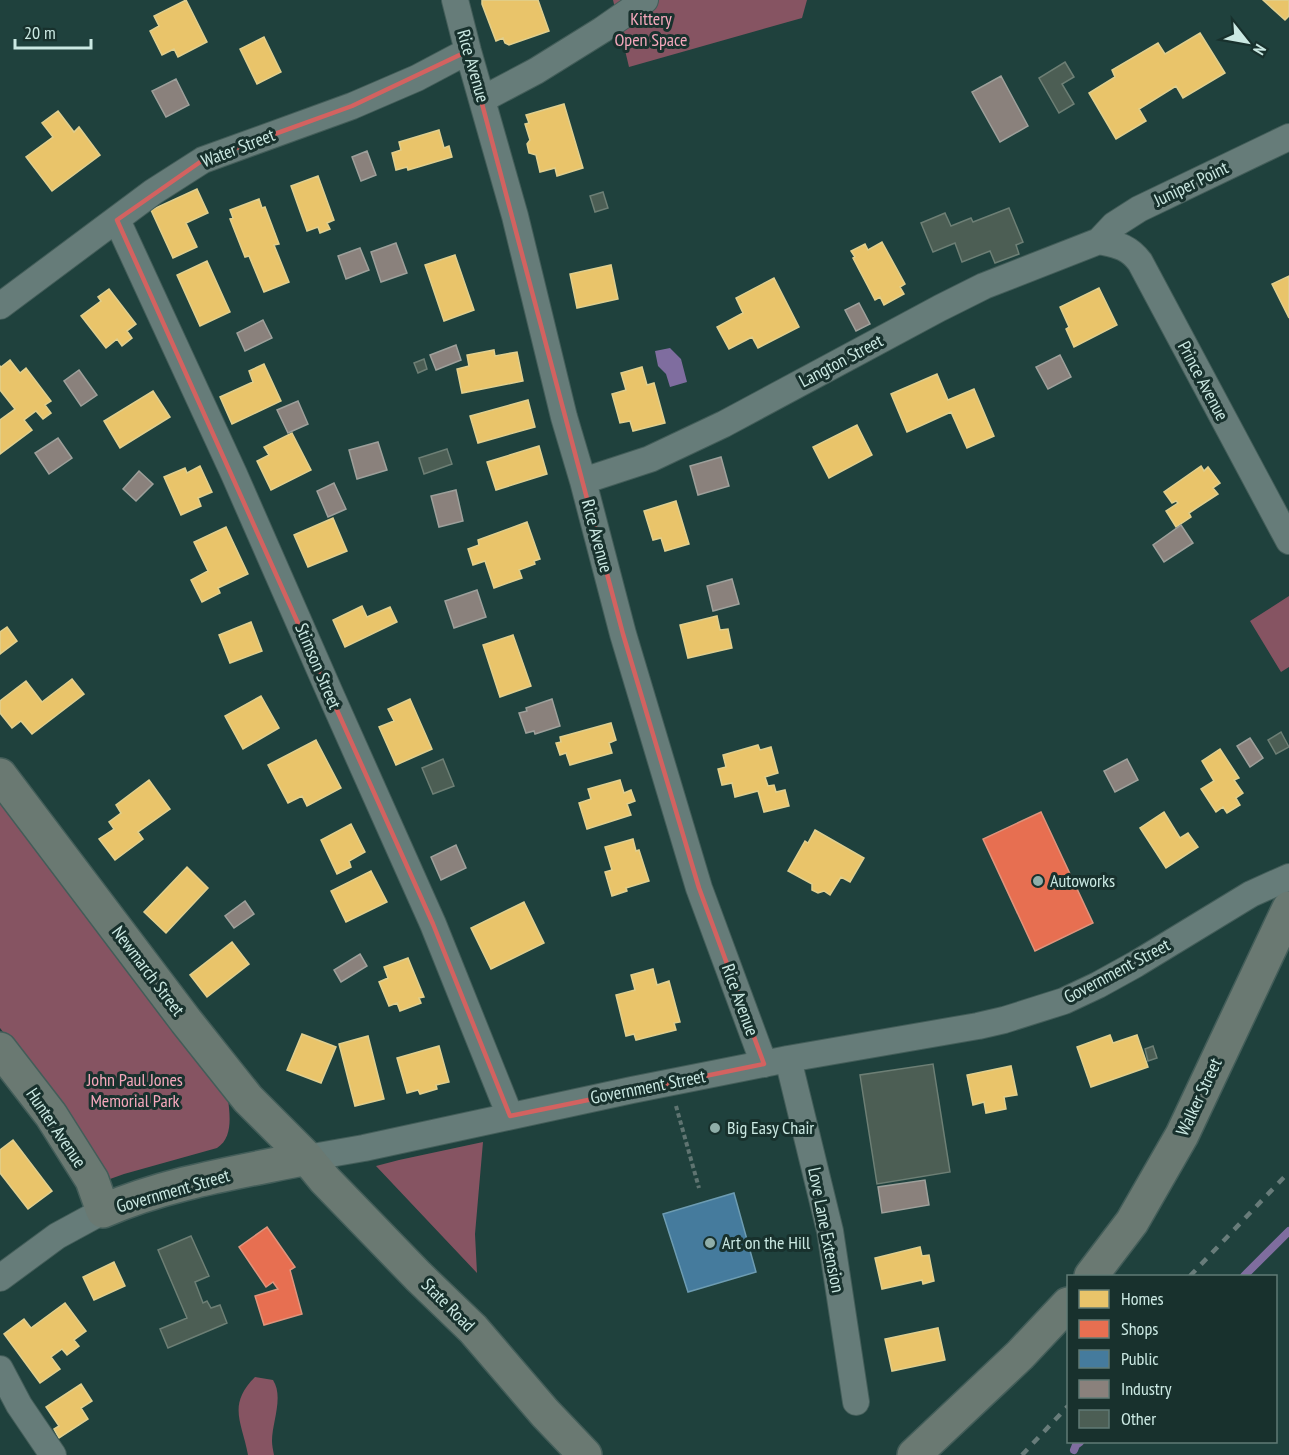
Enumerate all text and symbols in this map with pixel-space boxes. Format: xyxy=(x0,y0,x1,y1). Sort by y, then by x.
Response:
park label: Kittery Open Space xyxy=(614,7,688,51)
scale bar xyxy=(15,12,92,50)
north arrow xyxy=(1217,12,1277,72)
text: 20 m xyxy=(24,21,56,44)
street label: Rice Avenue xyxy=(452,27,495,105)
text: N xyxy=(1249,41,1271,59)
street label: Water Street xyxy=(198,123,278,172)
street label: Juniper Point xyxy=(1149,156,1232,212)
street label: Langton Street xyxy=(795,329,887,392)
street label: Prince Avenue xyxy=(1173,337,1234,424)
street label: Rice Avenue xyxy=(577,497,618,575)
street label: Stimson Street xyxy=(290,619,347,712)
place label: Autoworks xyxy=(1050,869,1115,892)
marker: Autoworks xyxy=(1031,874,1045,888)
street label: Newmarch Street xyxy=(107,921,190,1020)
street label: Government Street xyxy=(1060,933,1174,1008)
street label: Rice Avenue xyxy=(717,961,764,1039)
street label: Walker Street xyxy=(1171,1054,1227,1139)
street label: Government Street xyxy=(588,1064,707,1109)
park label: John Paul Jones Memorial Park xyxy=(86,1068,183,1112)
street label: Hunter Avenue xyxy=(21,1083,92,1172)
place label: Big Easy Chair xyxy=(727,1116,814,1139)
marker: Big Easy Chair xyxy=(708,1121,722,1135)
street label: Government Street xyxy=(114,1163,232,1218)
street label: Love Lane Extension xyxy=(803,1165,850,1294)
place label: Art on the Hill xyxy=(722,1231,811,1254)
marker: Art on the Hill xyxy=(703,1236,717,1250)
street label: State Road xyxy=(417,1273,480,1336)
legend xyxy=(1067,1275,1277,1443)
text: Homes xyxy=(1121,1287,1164,1310)
text: Shops xyxy=(1121,1317,1158,1340)
text: Public xyxy=(1121,1347,1159,1370)
text: Industry xyxy=(1121,1377,1172,1400)
text: Other xyxy=(1121,1407,1156,1430)

